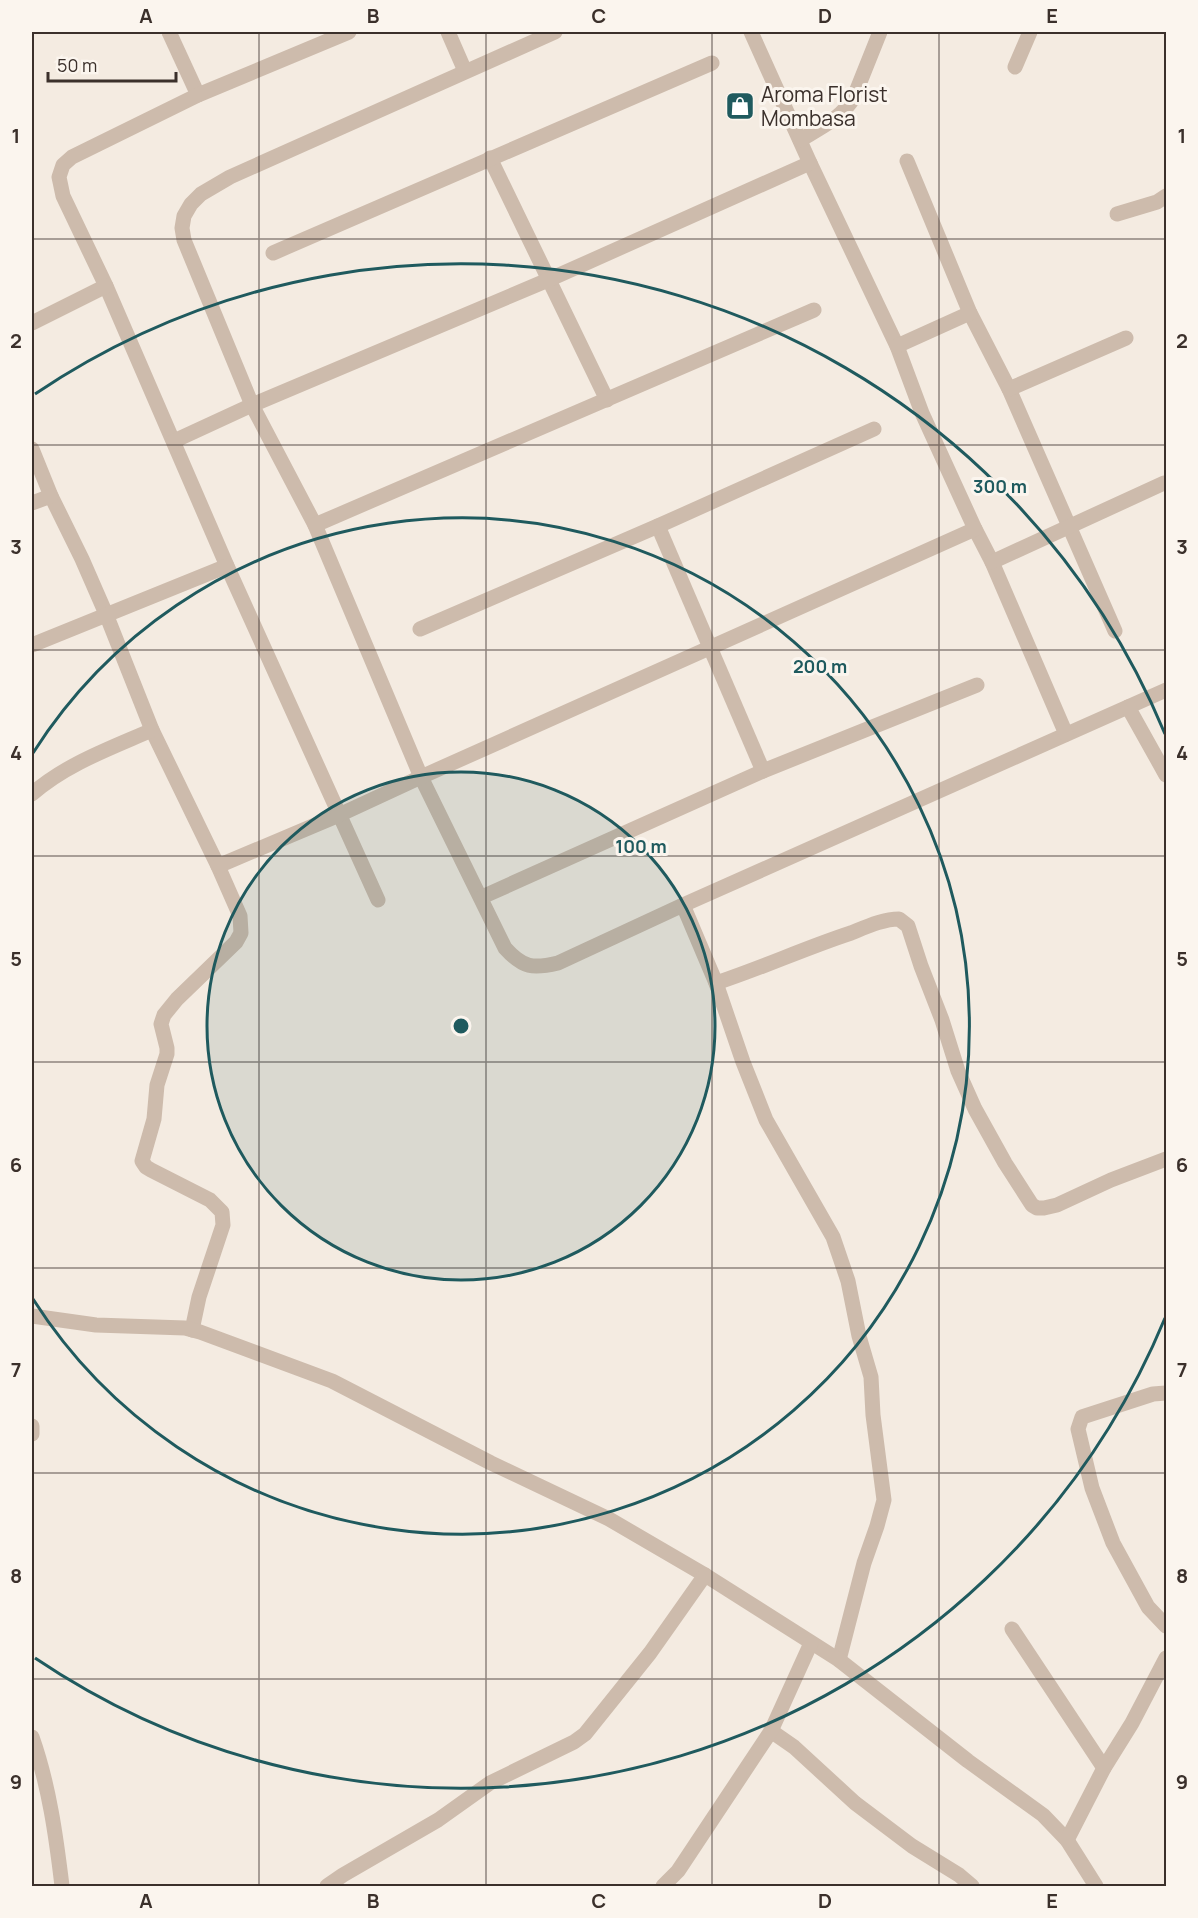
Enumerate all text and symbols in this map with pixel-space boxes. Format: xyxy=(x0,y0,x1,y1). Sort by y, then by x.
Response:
text: A xyxy=(139,2,153,29)
text: B xyxy=(367,2,380,29)
text: C xyxy=(592,2,606,29)
text: D xyxy=(818,2,832,29)
text: E xyxy=(1046,2,1058,29)
scale bar xyxy=(48,45,176,83)
text: 50 m xyxy=(57,53,97,77)
place label: Aroma Florist Mombasa xyxy=(761,80,888,132)
shop icon: Aroma Florist Mombasa xyxy=(724,90,756,122)
text: 1 xyxy=(12,122,20,149)
text: 1 xyxy=(1178,122,1186,149)
text: 2 xyxy=(10,327,22,354)
text: 2 xyxy=(1176,327,1188,354)
text: 300 m xyxy=(973,474,1027,498)
text: 3 xyxy=(10,533,22,560)
text: 3 xyxy=(1176,533,1188,560)
text: 200 m xyxy=(793,654,847,678)
text: 4 xyxy=(10,739,22,766)
text: 4 xyxy=(1176,739,1188,766)
text: 100 m xyxy=(615,834,667,858)
text: 5 xyxy=(10,945,22,972)
text: 5 xyxy=(1176,945,1188,972)
centre of rings xyxy=(451,1016,471,1036)
text: 6 xyxy=(10,1151,22,1178)
text: 6 xyxy=(1176,1151,1188,1178)
text: 7 xyxy=(11,1356,21,1383)
text: 7 xyxy=(1177,1356,1187,1383)
text: 8 xyxy=(10,1562,22,1589)
text: 8 xyxy=(1176,1562,1188,1589)
text: 9 xyxy=(10,1768,22,1795)
text: 9 xyxy=(1176,1768,1188,1795)
text: A xyxy=(139,1887,153,1914)
text: B xyxy=(367,1887,380,1914)
text: C xyxy=(592,1887,606,1914)
text: D xyxy=(818,1887,832,1914)
text: E xyxy=(1046,1887,1058,1914)

